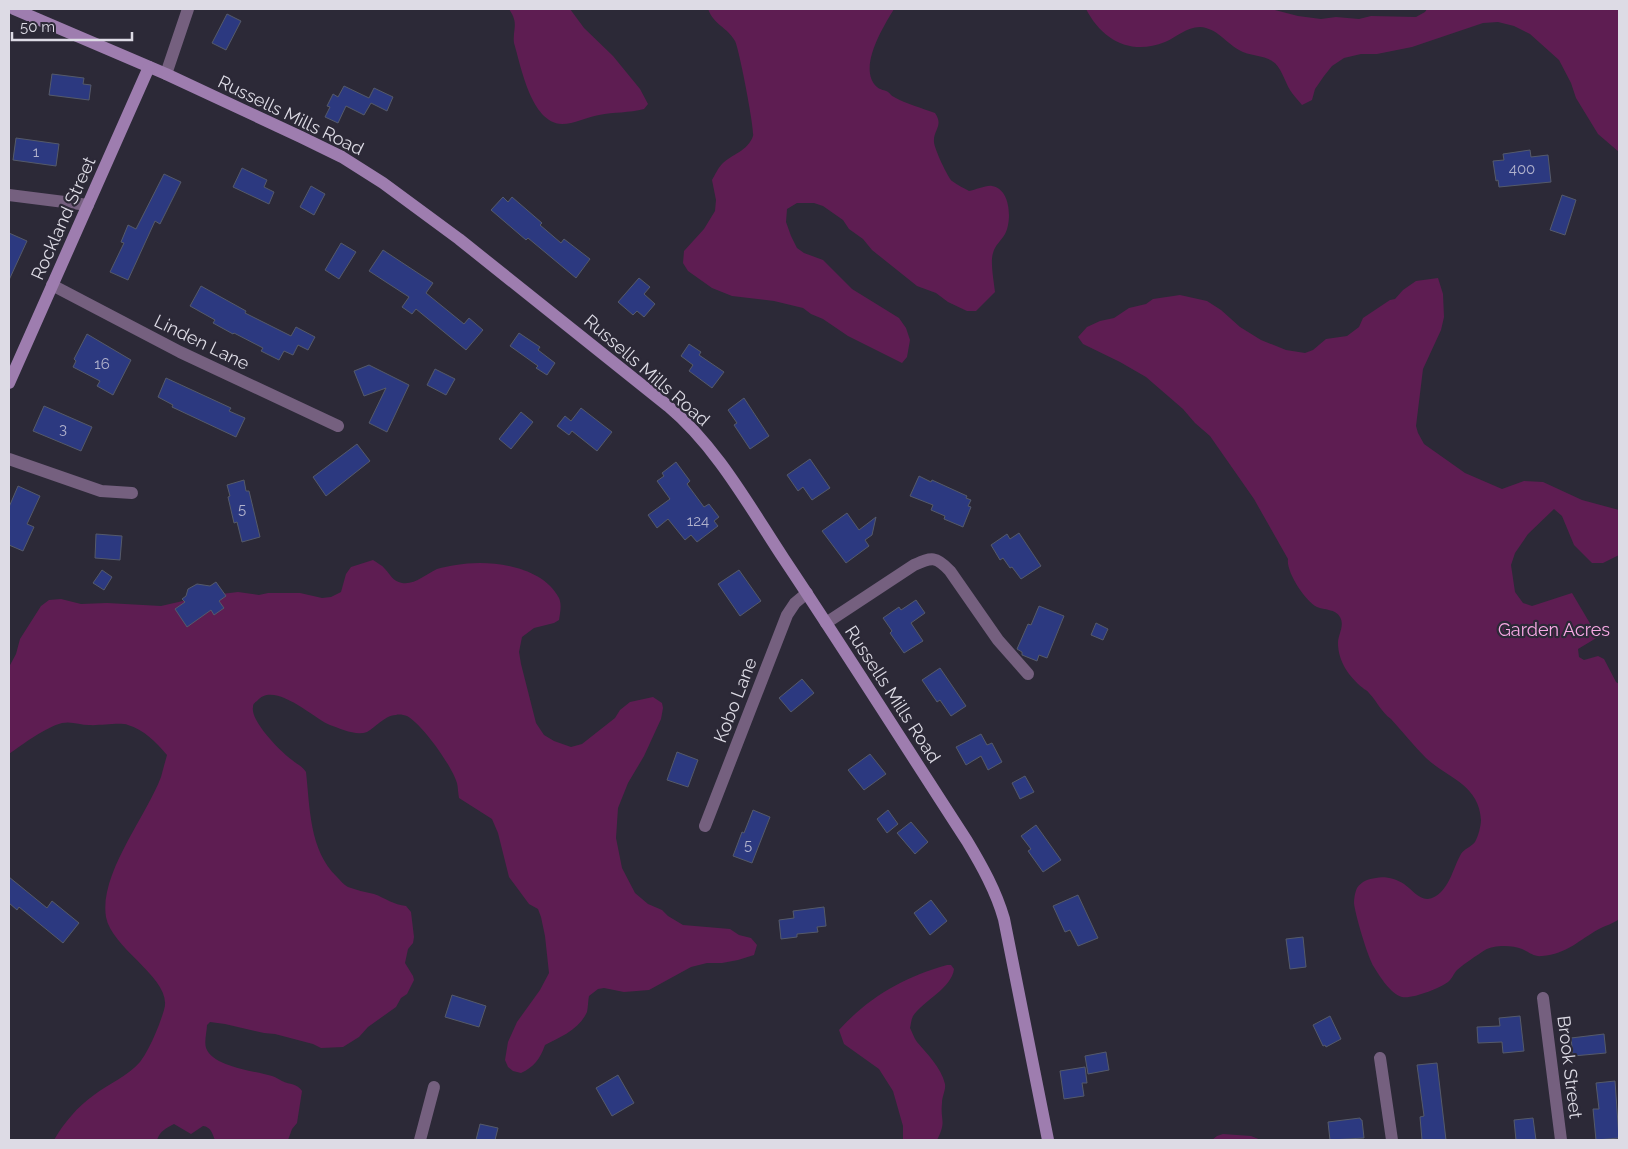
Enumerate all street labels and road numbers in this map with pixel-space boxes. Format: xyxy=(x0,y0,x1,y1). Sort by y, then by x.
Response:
street label: Russells Mills Road xyxy=(215,71,367,159)
street label: Rockland Street xyxy=(26,153,100,283)
street label: Linden Lane xyxy=(151,310,253,374)
street label: Russells Mills Road xyxy=(580,310,714,430)
street label: Russells Mills Road xyxy=(841,621,945,767)
street label: Kobo Lane xyxy=(709,654,761,746)
street label: Brook Street xyxy=(1553,1014,1587,1120)

